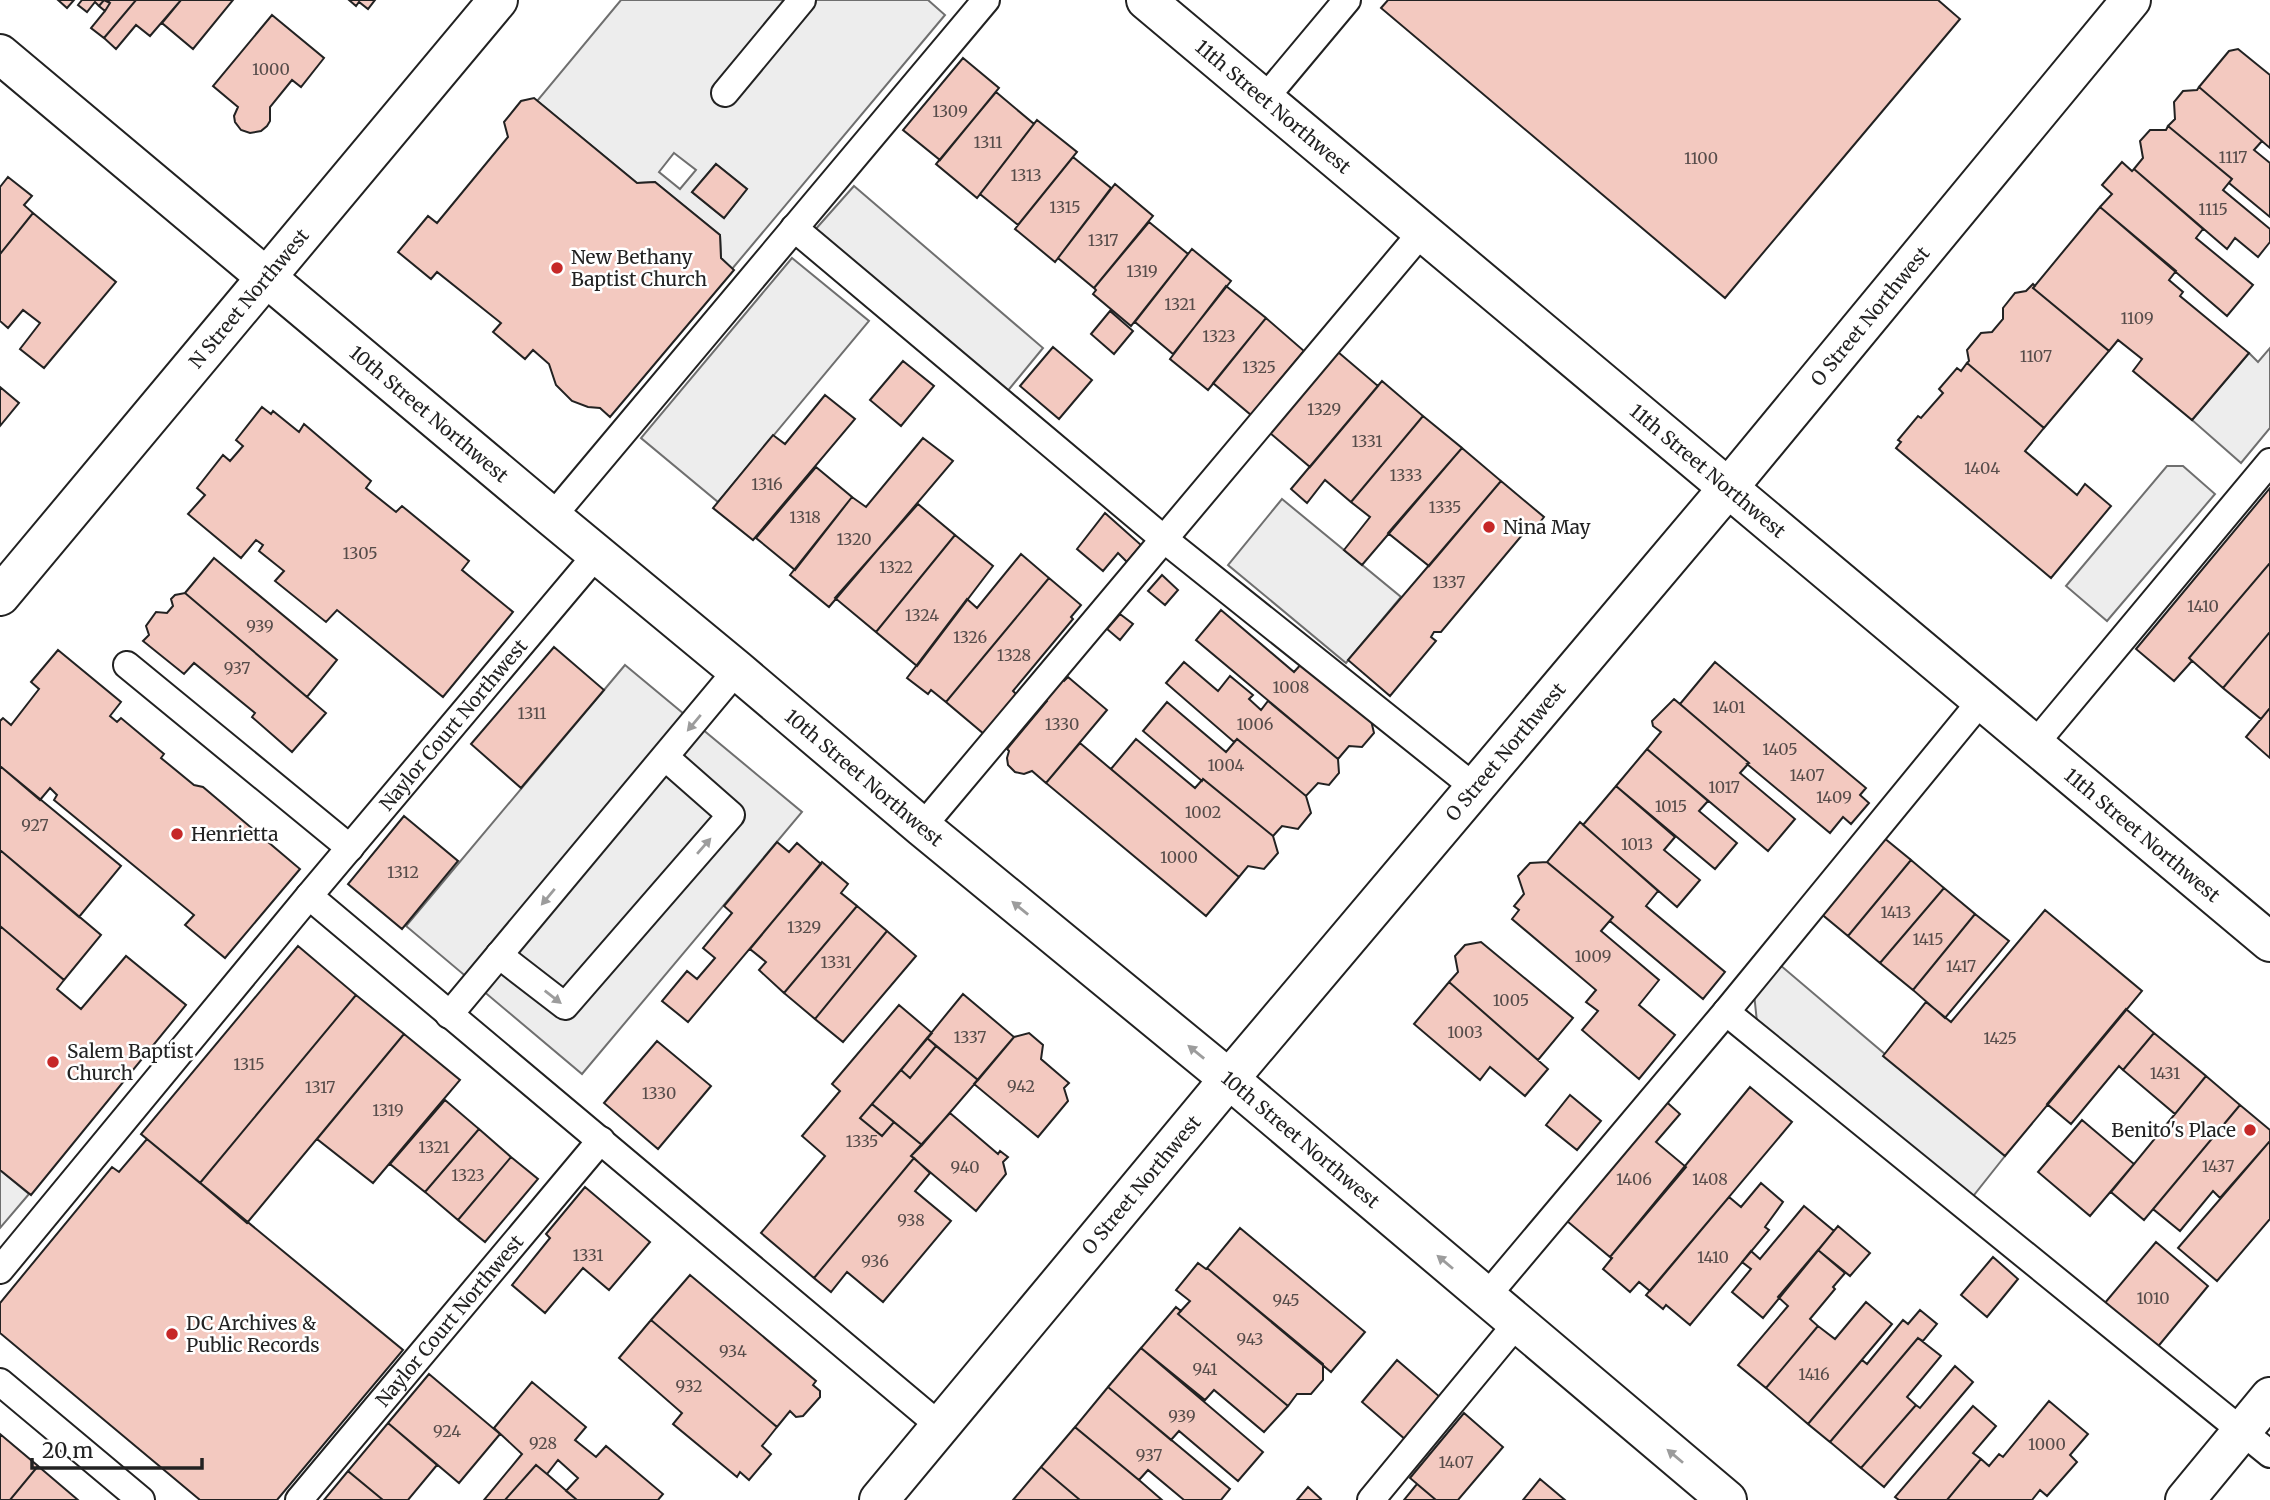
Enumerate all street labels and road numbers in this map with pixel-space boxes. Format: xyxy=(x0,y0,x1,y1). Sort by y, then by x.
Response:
street label: 11th Street Northwest xyxy=(1190,35,1356,179)
street label: N Street Northwest xyxy=(184,223,314,373)
street label: O Street Northwest xyxy=(1805,241,1935,391)
street label: 10th Street Northwest xyxy=(345,340,514,488)
street label: 11th Street Northwest xyxy=(1625,399,1791,543)
street label: Naylor Court Northwest xyxy=(374,634,533,815)
street label: O Street Northwest xyxy=(1440,677,1571,826)
street label: 10th Street Northwest xyxy=(780,704,948,852)
street label: 11th Street Northwest xyxy=(2060,763,2226,907)
street label: 10th Street Northwest xyxy=(1217,1066,1385,1214)
street label: O Street Northwest xyxy=(1076,1110,1206,1259)
street label: Naylor Court Northwest xyxy=(370,1229,529,1412)

